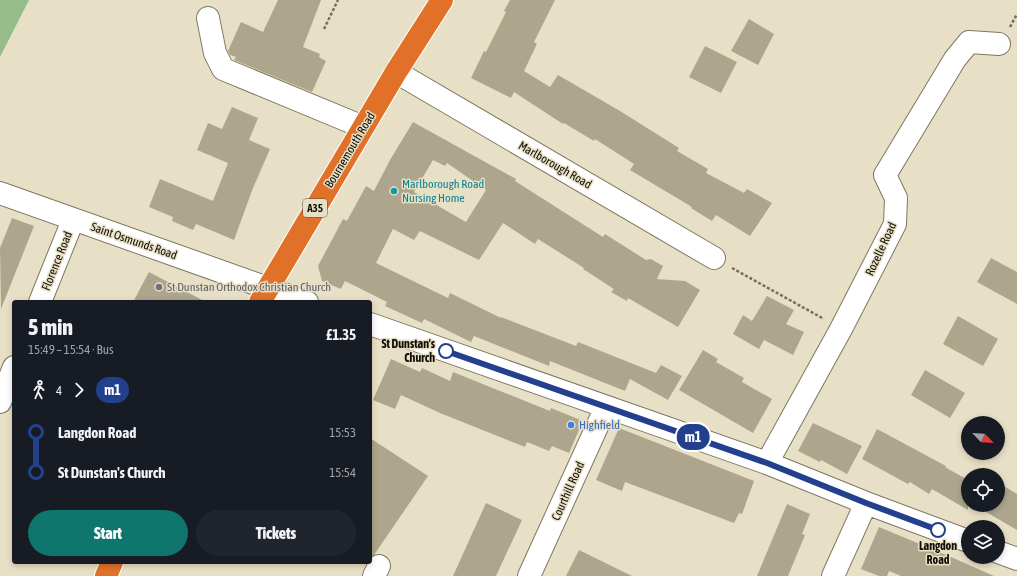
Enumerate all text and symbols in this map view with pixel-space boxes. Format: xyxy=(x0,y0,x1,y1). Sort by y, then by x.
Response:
street label: Bournemouth Road xyxy=(322,110,378,190)
street label: Marlborough Road xyxy=(516,138,594,192)
place label: Marlborough Road Nursing Home xyxy=(402,177,484,205)
marker: Marlborough Road Nursing Home xyxy=(389,186,399,196)
road number: A35 xyxy=(303,199,327,217)
street label: Saint Osmunds Road xyxy=(89,220,179,262)
street label: Rozelle Road xyxy=(863,220,899,278)
street label: Florence Road xyxy=(39,229,75,293)
place label: St Dunstan Orthodox Christian Church xyxy=(167,280,331,294)
marker: St Dunstan Orthodox Christian Church xyxy=(154,282,164,292)
text: 5 min xyxy=(28,314,73,340)
text: £1.35 xyxy=(326,326,356,343)
place label: St Dunstan's Church xyxy=(381,337,436,365)
text: 15:49 – 15:54 · Bus xyxy=(28,342,114,357)
marker: St Dunstan's Church xyxy=(438,343,454,359)
icon: walk xyxy=(28,379,50,401)
icon: forward xyxy=(68,379,90,401)
text: m1 xyxy=(104,382,121,398)
text: 4 xyxy=(56,383,62,398)
north arrow xyxy=(961,416,1005,460)
map controls xyxy=(961,416,1005,564)
place label: Highfield xyxy=(579,418,620,432)
marker: Highfield xyxy=(566,420,576,430)
text: Langdon Road xyxy=(58,424,136,441)
line badge: m1 xyxy=(675,424,711,450)
text: 15:53 xyxy=(329,425,356,440)
text: m1 xyxy=(685,429,701,445)
street label: Courthill Road xyxy=(549,459,587,523)
text: St Dunstan's Church xyxy=(58,464,166,481)
text: 15:54 xyxy=(329,465,356,480)
button: locate xyxy=(961,468,1005,512)
button: Start xyxy=(28,510,188,556)
button: Tickets xyxy=(196,510,356,556)
button: layers xyxy=(961,520,1005,564)
marker: Langdon Road xyxy=(930,522,946,538)
place label: Langdon Road xyxy=(919,539,957,567)

